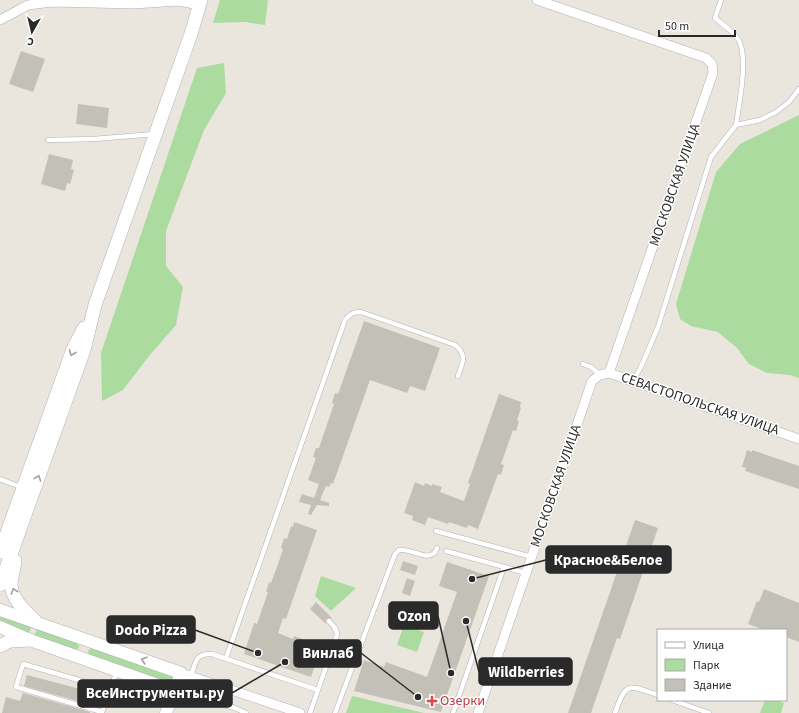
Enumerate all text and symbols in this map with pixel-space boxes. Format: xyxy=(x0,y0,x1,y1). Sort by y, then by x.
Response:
north arrow xyxy=(12,12,52,52)
scale bar xyxy=(659,12,735,38)
text: 50 m xyxy=(665,18,689,35)
text: С xyxy=(26,33,35,49)
street label: МОСКОВСКАЯ УЛИЦА xyxy=(645,121,706,249)
one-way arrow xyxy=(69,348,77,356)
street label: СЕВАСТОПОЛЬСКАЯ УЛИЦА xyxy=(618,368,782,441)
street label: МОСКОВСКАЯ УЛИЦА xyxy=(526,422,587,550)
one-way arrow xyxy=(33,475,41,482)
callout: Красное&Белое xyxy=(546,546,671,573)
text: Красное&Белое xyxy=(554,550,663,571)
one-way arrow xyxy=(10,588,18,595)
callout: Ozon xyxy=(389,602,438,629)
text: Ozon xyxy=(397,606,431,627)
callout: Dodo Pizza xyxy=(107,616,195,643)
text: Dodo Pizza xyxy=(115,620,187,641)
legend xyxy=(657,629,787,701)
text: Улица xyxy=(693,637,724,654)
callout: Винлаб xyxy=(294,640,361,667)
text: Винлаб xyxy=(302,643,354,664)
one-way arrow xyxy=(141,657,148,665)
text: Парк xyxy=(693,657,719,674)
callout: Wildberries xyxy=(479,658,572,685)
text: Wildberries xyxy=(488,662,564,683)
text: Здание xyxy=(693,677,732,694)
callout: ВсеИнструменты.ру xyxy=(78,680,232,707)
text: ВсеИнструменты.ру xyxy=(86,683,224,704)
place label: Озерки xyxy=(440,691,485,711)
marker: Озерки xyxy=(427,696,437,706)

